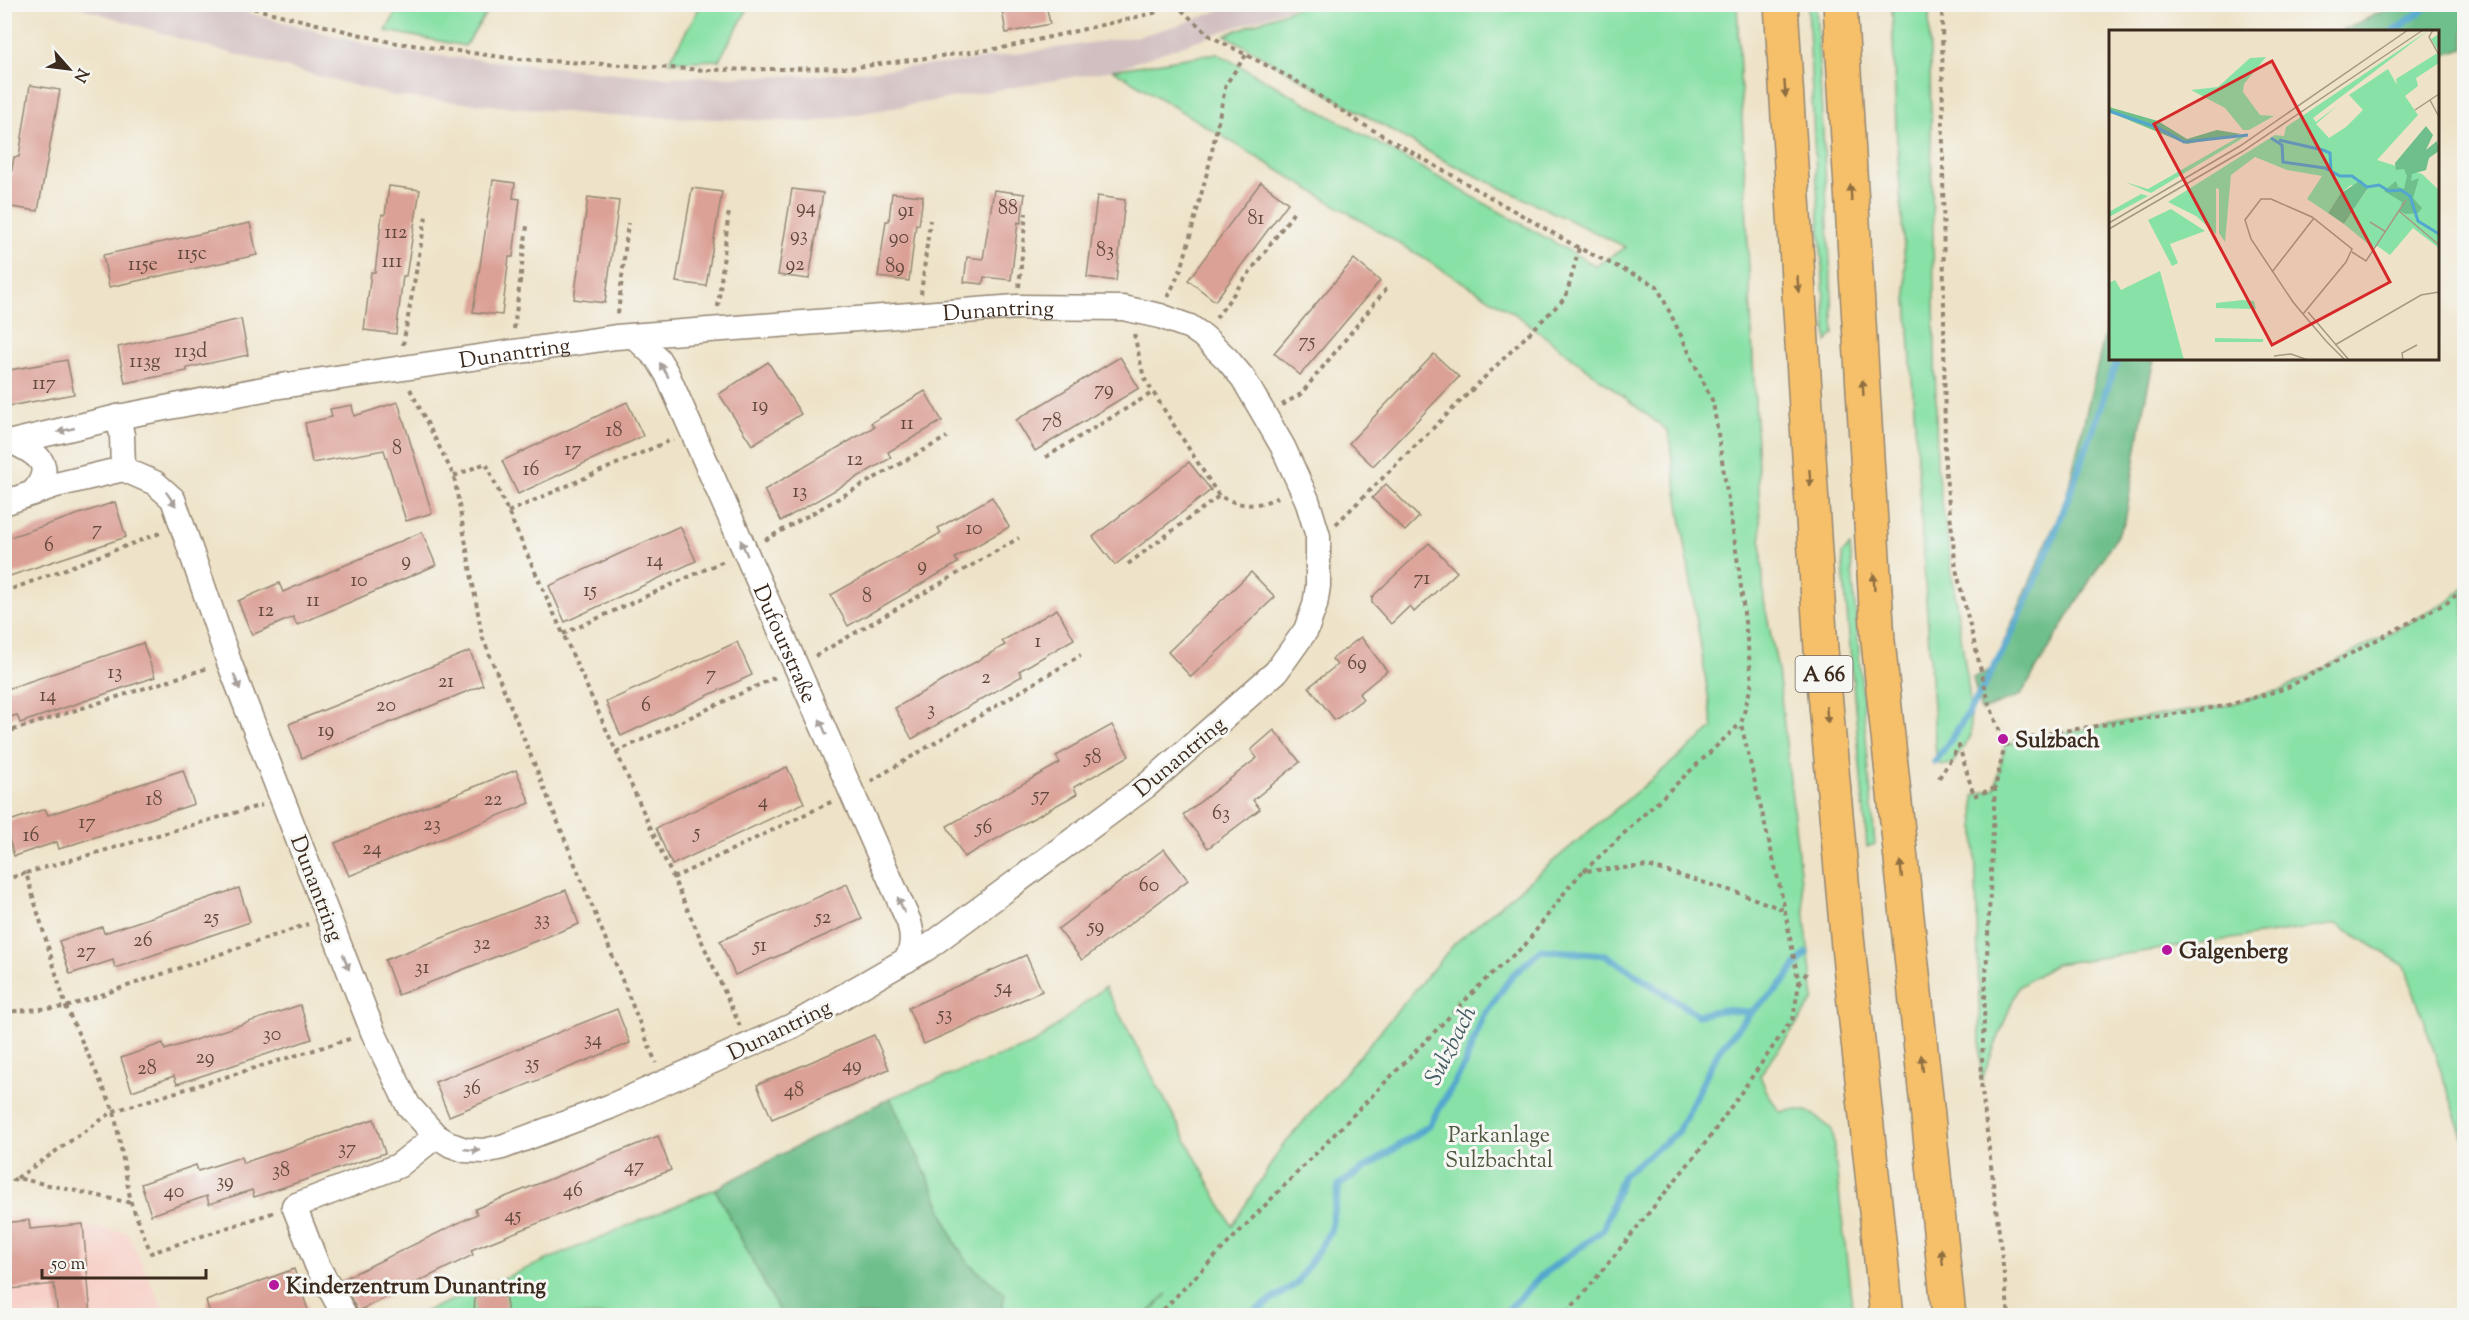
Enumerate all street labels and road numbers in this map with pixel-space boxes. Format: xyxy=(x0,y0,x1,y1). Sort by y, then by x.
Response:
street label: Dunantring xyxy=(942,294,1054,332)
street label: Dunantring xyxy=(457,331,573,379)
street label: Dufourstraße xyxy=(743,580,823,709)
road number: A 66 xyxy=(1796,656,1852,692)
street label: Dunantring xyxy=(1128,710,1234,806)
street label: Dunantring xyxy=(280,831,350,947)
street label: Dunantring xyxy=(723,993,838,1071)

